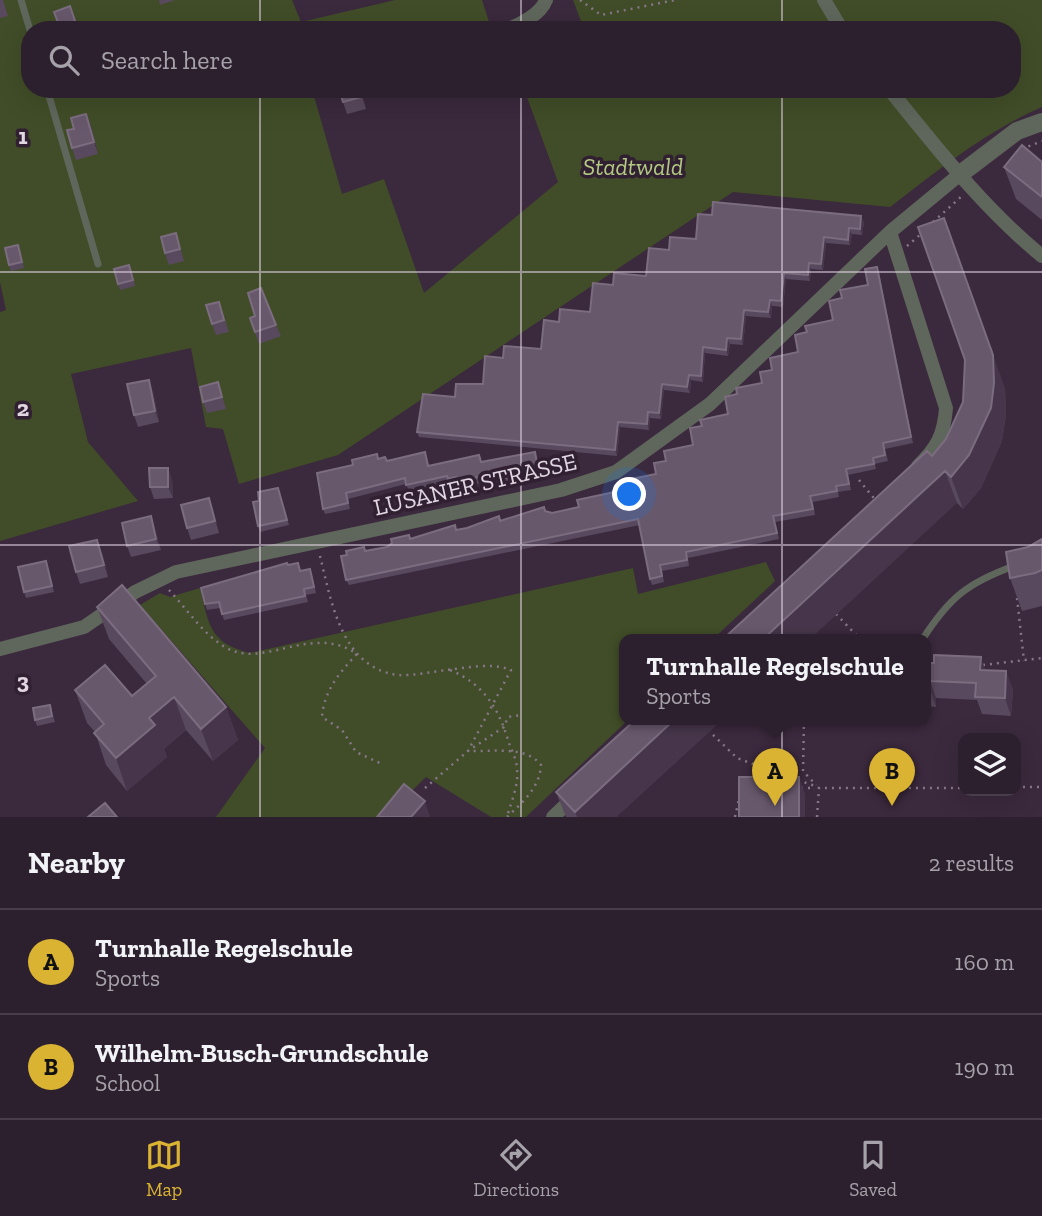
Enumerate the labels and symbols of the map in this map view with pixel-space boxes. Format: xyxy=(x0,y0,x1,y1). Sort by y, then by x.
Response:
text: 1 xyxy=(18,122,28,150)
park label: Stadtwald xyxy=(583,152,683,181)
text: 2 xyxy=(17,394,29,422)
street label: LUSANER STRASSE xyxy=(371,447,579,521)
your location xyxy=(612,477,646,511)
text: 3 xyxy=(17,667,29,695)
pin: A xyxy=(752,748,798,806)
pin: B xyxy=(869,748,915,806)

